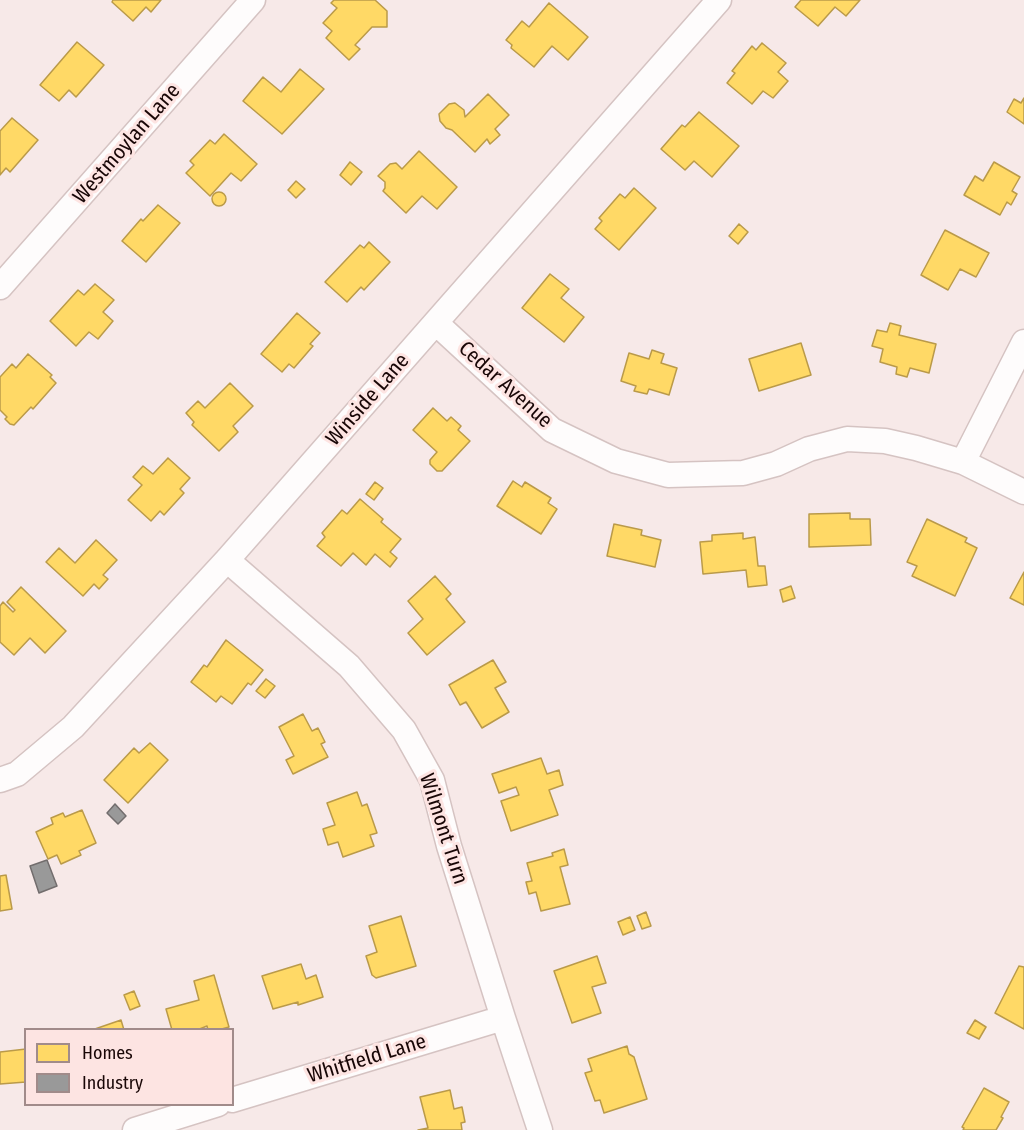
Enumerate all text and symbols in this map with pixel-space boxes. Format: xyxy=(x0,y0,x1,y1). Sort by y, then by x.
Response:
street label: Westmoylan Lane xyxy=(68,79,186,209)
street label: Cedar Avenue xyxy=(453,336,557,434)
street label: Winside Lane xyxy=(321,349,415,451)
street label: Wilmont Turn xyxy=(413,770,473,888)
legend xyxy=(24,1028,234,1106)
street label: Whitfield Lane xyxy=(305,1029,429,1089)
text: Homes xyxy=(82,1042,133,1064)
text: Industry xyxy=(82,1072,143,1094)

